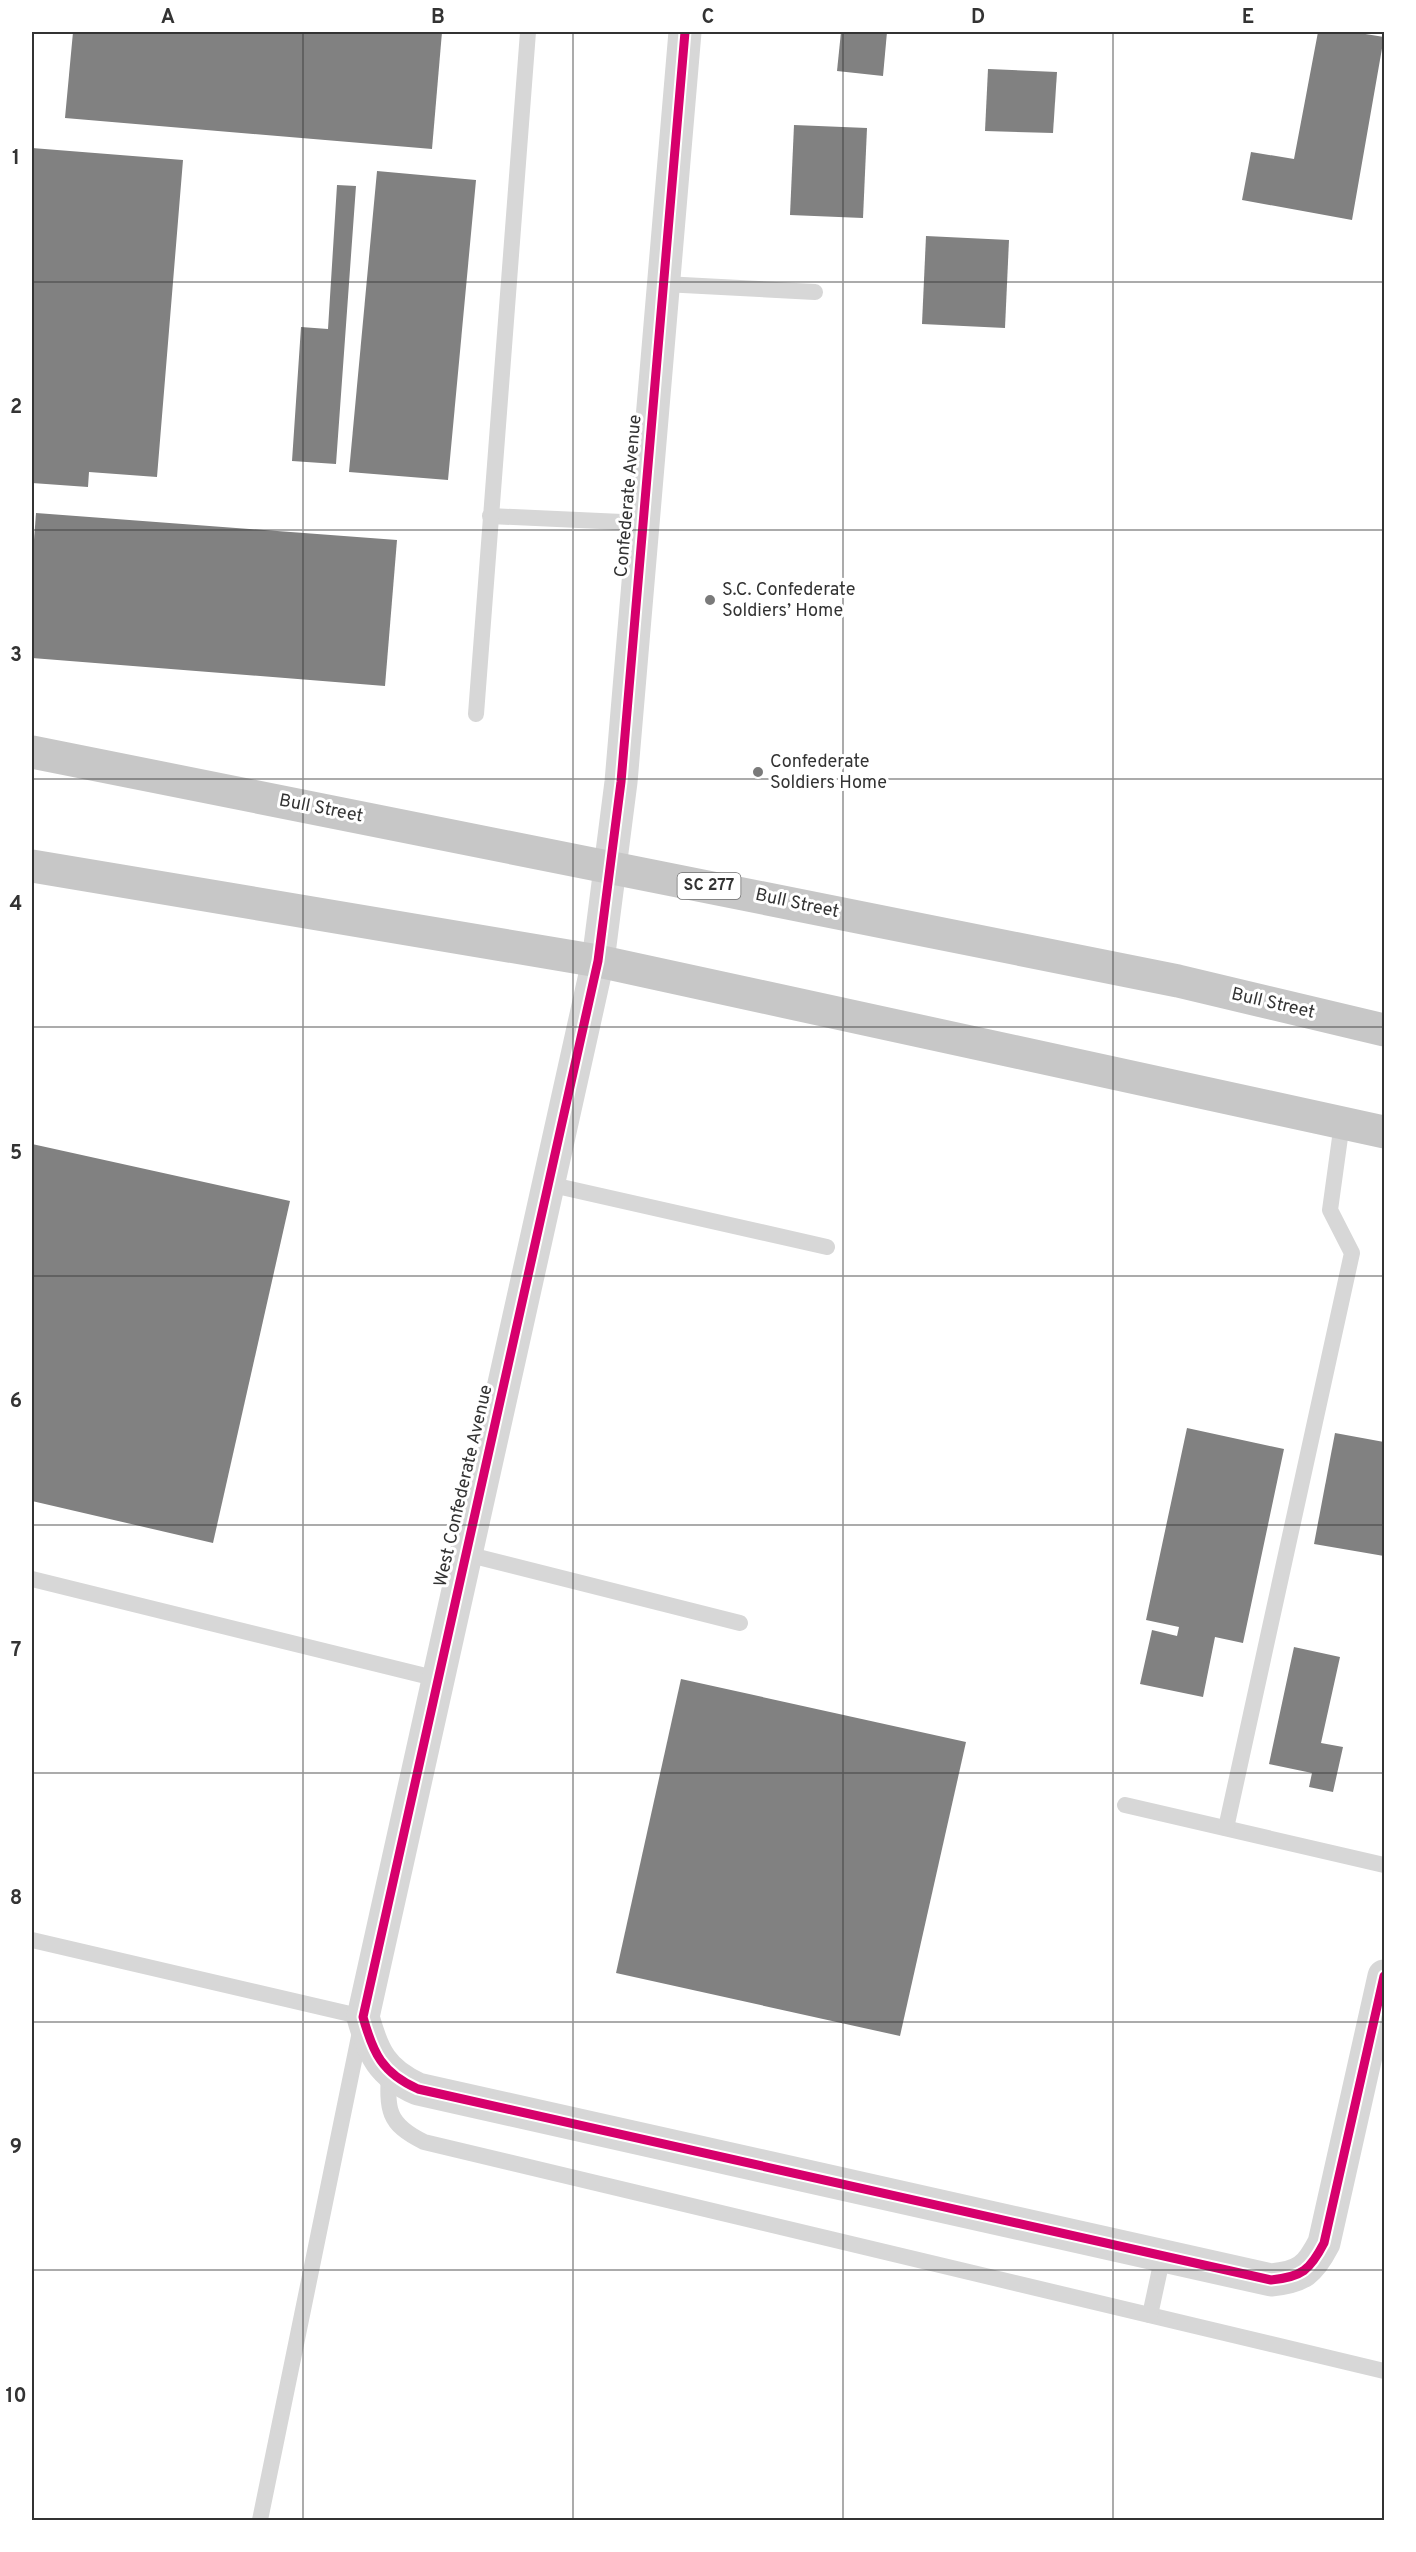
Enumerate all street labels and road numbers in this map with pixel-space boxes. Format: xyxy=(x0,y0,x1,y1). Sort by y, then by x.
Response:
street label: Confederate Avenue xyxy=(610,414,648,578)
street label: Bull Street xyxy=(277,790,365,828)
road number: SC 277 xyxy=(678,873,740,899)
street label: Bull Street xyxy=(753,884,841,924)
street label: Bull Street xyxy=(1229,983,1317,1025)
street label: West Confederate Avenue xyxy=(430,1383,498,1589)

